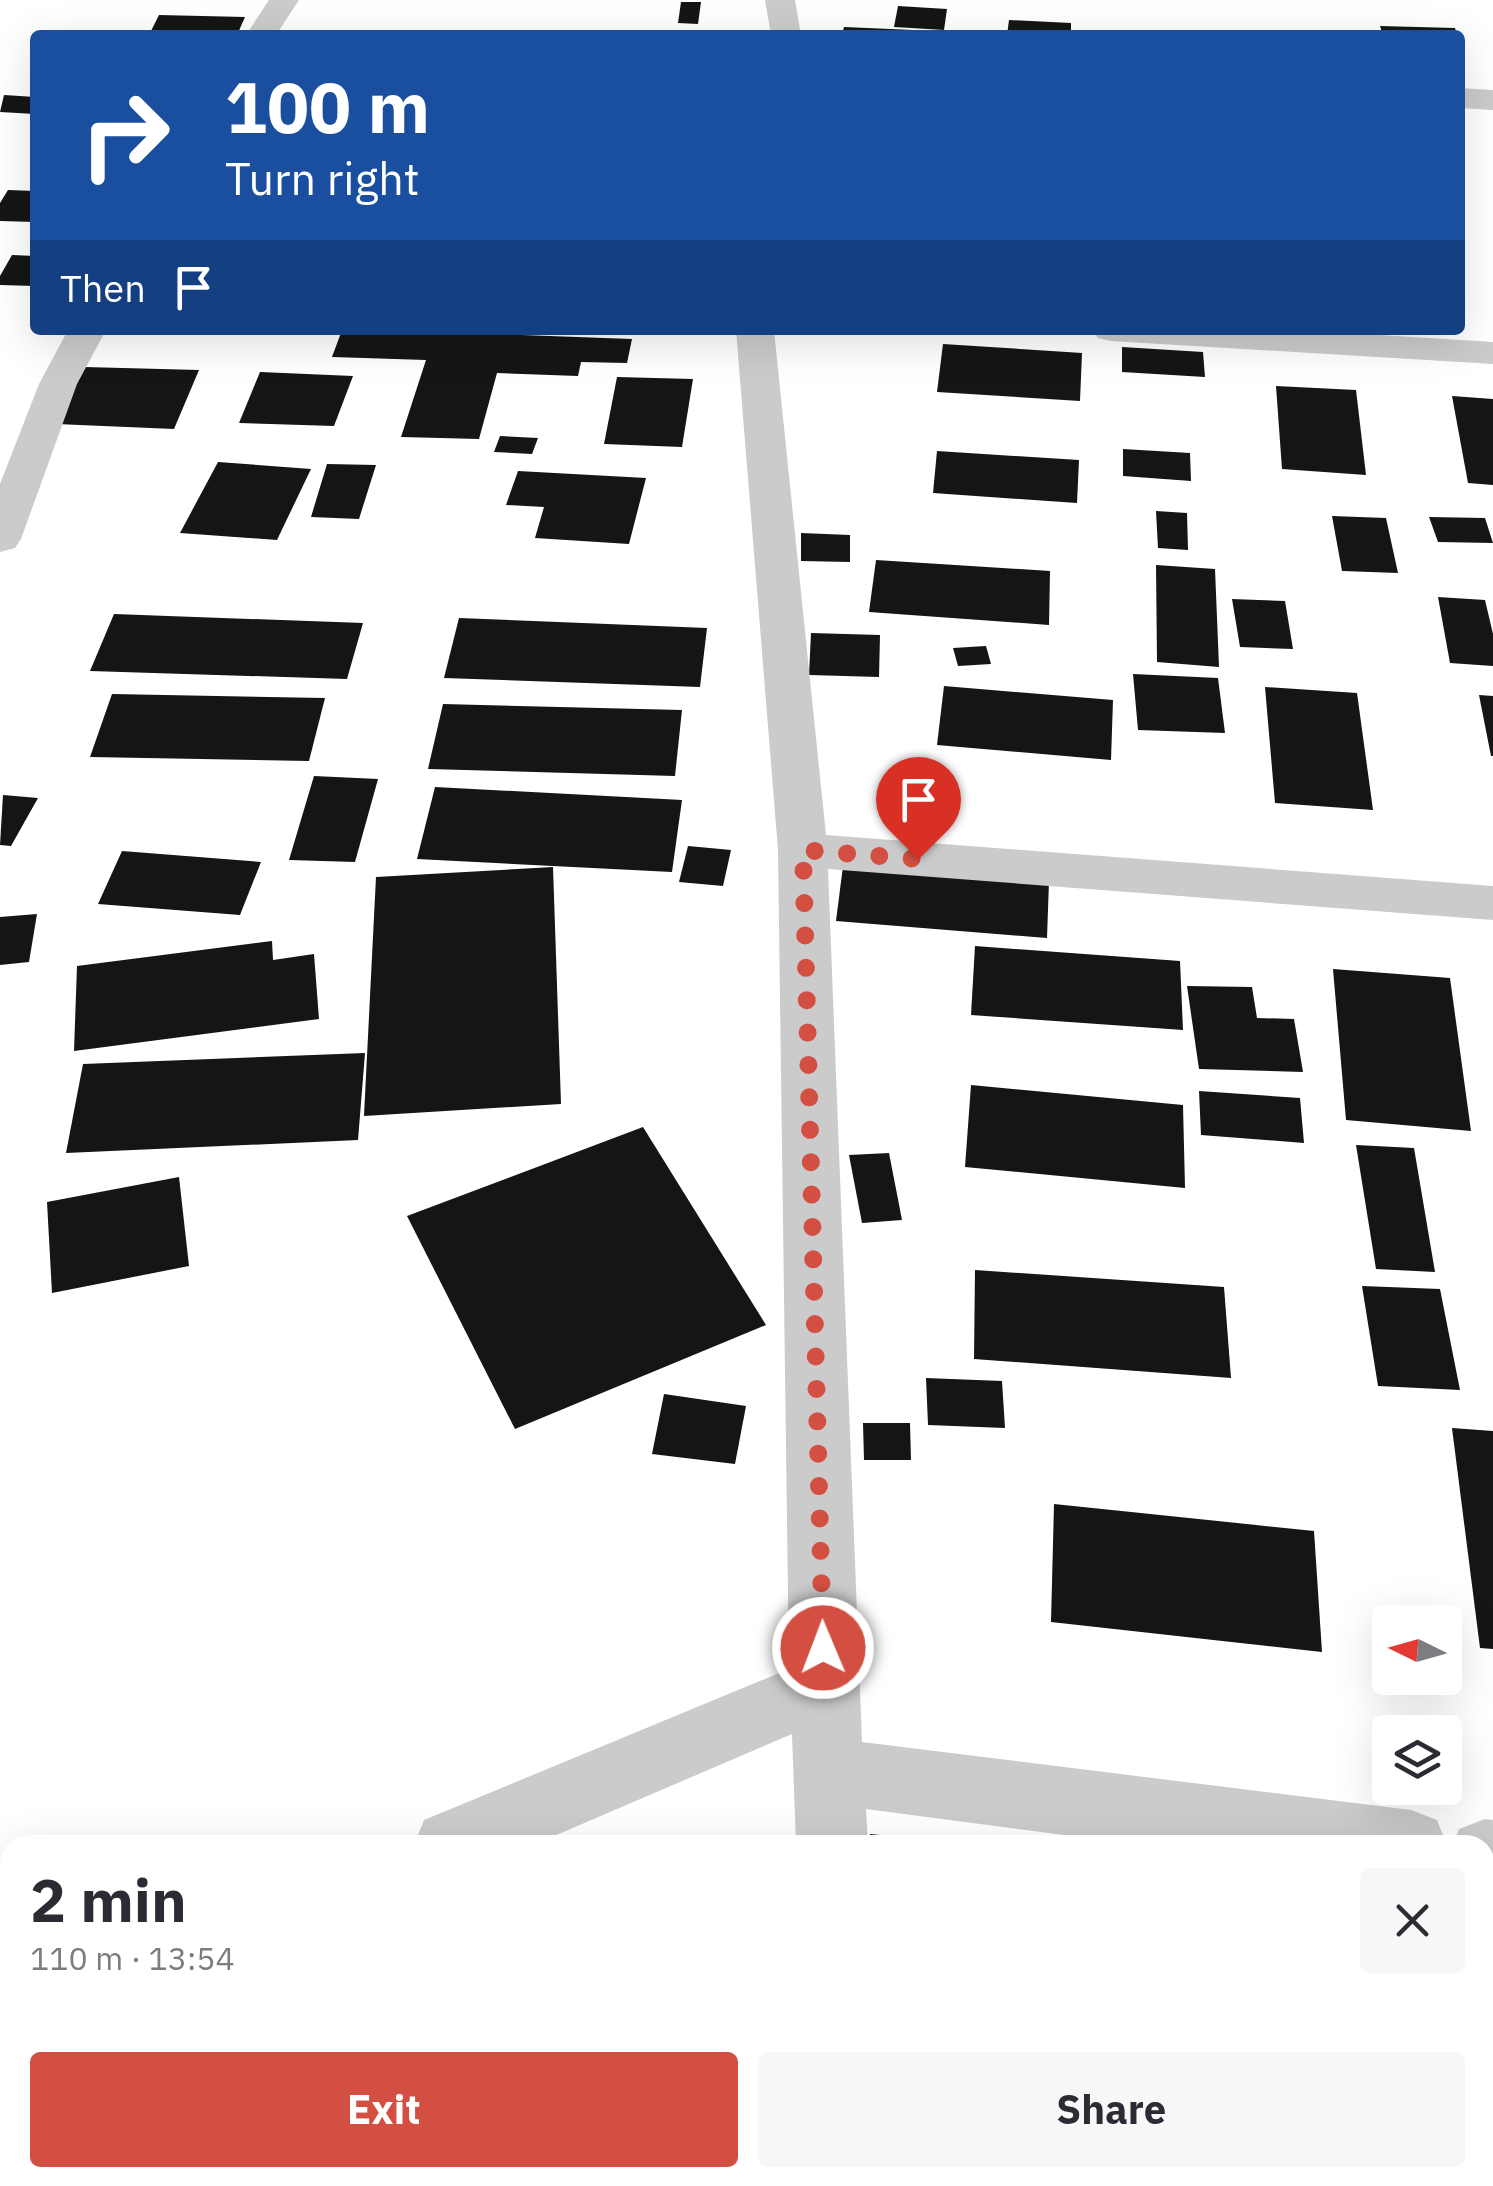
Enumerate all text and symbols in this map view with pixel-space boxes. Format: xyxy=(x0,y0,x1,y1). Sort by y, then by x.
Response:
text: 100 m xyxy=(225,61,430,152)
icon: right xyxy=(60,70,190,200)
text: Turn right xyxy=(225,149,420,207)
icon: arrive xyxy=(166,260,221,315)
text: Then xyxy=(60,263,146,312)
pin xyxy=(876,757,961,860)
icon: arrive xyxy=(891,772,946,827)
position arrow xyxy=(771,1596,875,1700)
north arrow xyxy=(1372,1605,1462,1695)
map controls xyxy=(1372,1605,1462,1805)
button: layers xyxy=(1372,1715,1462,1805)
text: 2 min xyxy=(30,1860,187,1939)
button: close xyxy=(1360,1868,1465,1973)
text: 110 m · 13:54 xyxy=(30,1937,235,1979)
button: Exit xyxy=(30,2052,738,2167)
button: Share xyxy=(758,2052,1465,2167)

